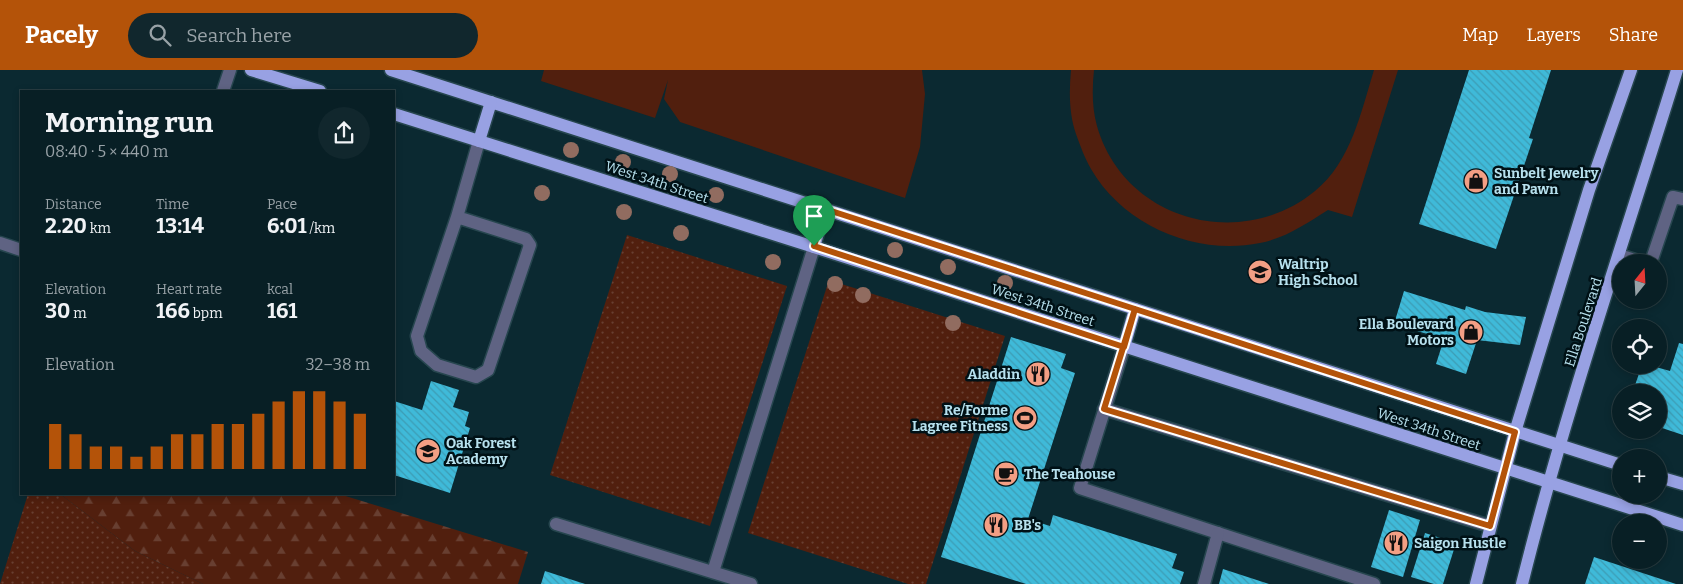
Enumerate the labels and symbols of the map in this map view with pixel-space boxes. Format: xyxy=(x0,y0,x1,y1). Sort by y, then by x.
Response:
street label: West 34th Street xyxy=(603,158,711,207)
place label: Sunbelt Jewelry and Pawn xyxy=(1494,165,1599,198)
shop icon: Sunbelt Jewelry and Pawn xyxy=(1463,168,1489,194)
pin xyxy=(793,195,835,246)
north arrow xyxy=(1612,254,1668,309)
place label: Waltrip High School xyxy=(1278,256,1358,289)
school or university icon: Waltrip High School xyxy=(1247,259,1273,285)
street label: Ella Boulevard xyxy=(1561,275,1606,369)
street label: West 34th Street xyxy=(989,281,1097,330)
place label: Ella Boulevard Motors xyxy=(1359,316,1455,349)
shop icon: Ella Boulevard Motors xyxy=(1458,319,1484,345)
restaurant icon: Aladdin xyxy=(1025,361,1051,387)
place label: Aladdin xyxy=(968,366,1020,383)
place label: Re/Forme Lagree Fitness xyxy=(912,402,1008,435)
sports icon: Re/Forme Lagree Fitness xyxy=(1012,405,1038,431)
street label: West 34th Street xyxy=(1375,405,1483,454)
place label: Oak Forest Academy xyxy=(446,435,517,468)
school or university icon: Oak Forest Academy xyxy=(415,438,441,464)
cafe icon: The Teahouse xyxy=(993,461,1019,487)
place label: The Teahouse xyxy=(1024,466,1116,483)
restaurant icon: BB's xyxy=(983,512,1009,538)
place label: BB's xyxy=(1014,517,1041,534)
restaurant icon: Saigon Hustle xyxy=(1383,530,1409,556)
place label: Saigon Hustle xyxy=(1414,535,1506,552)

